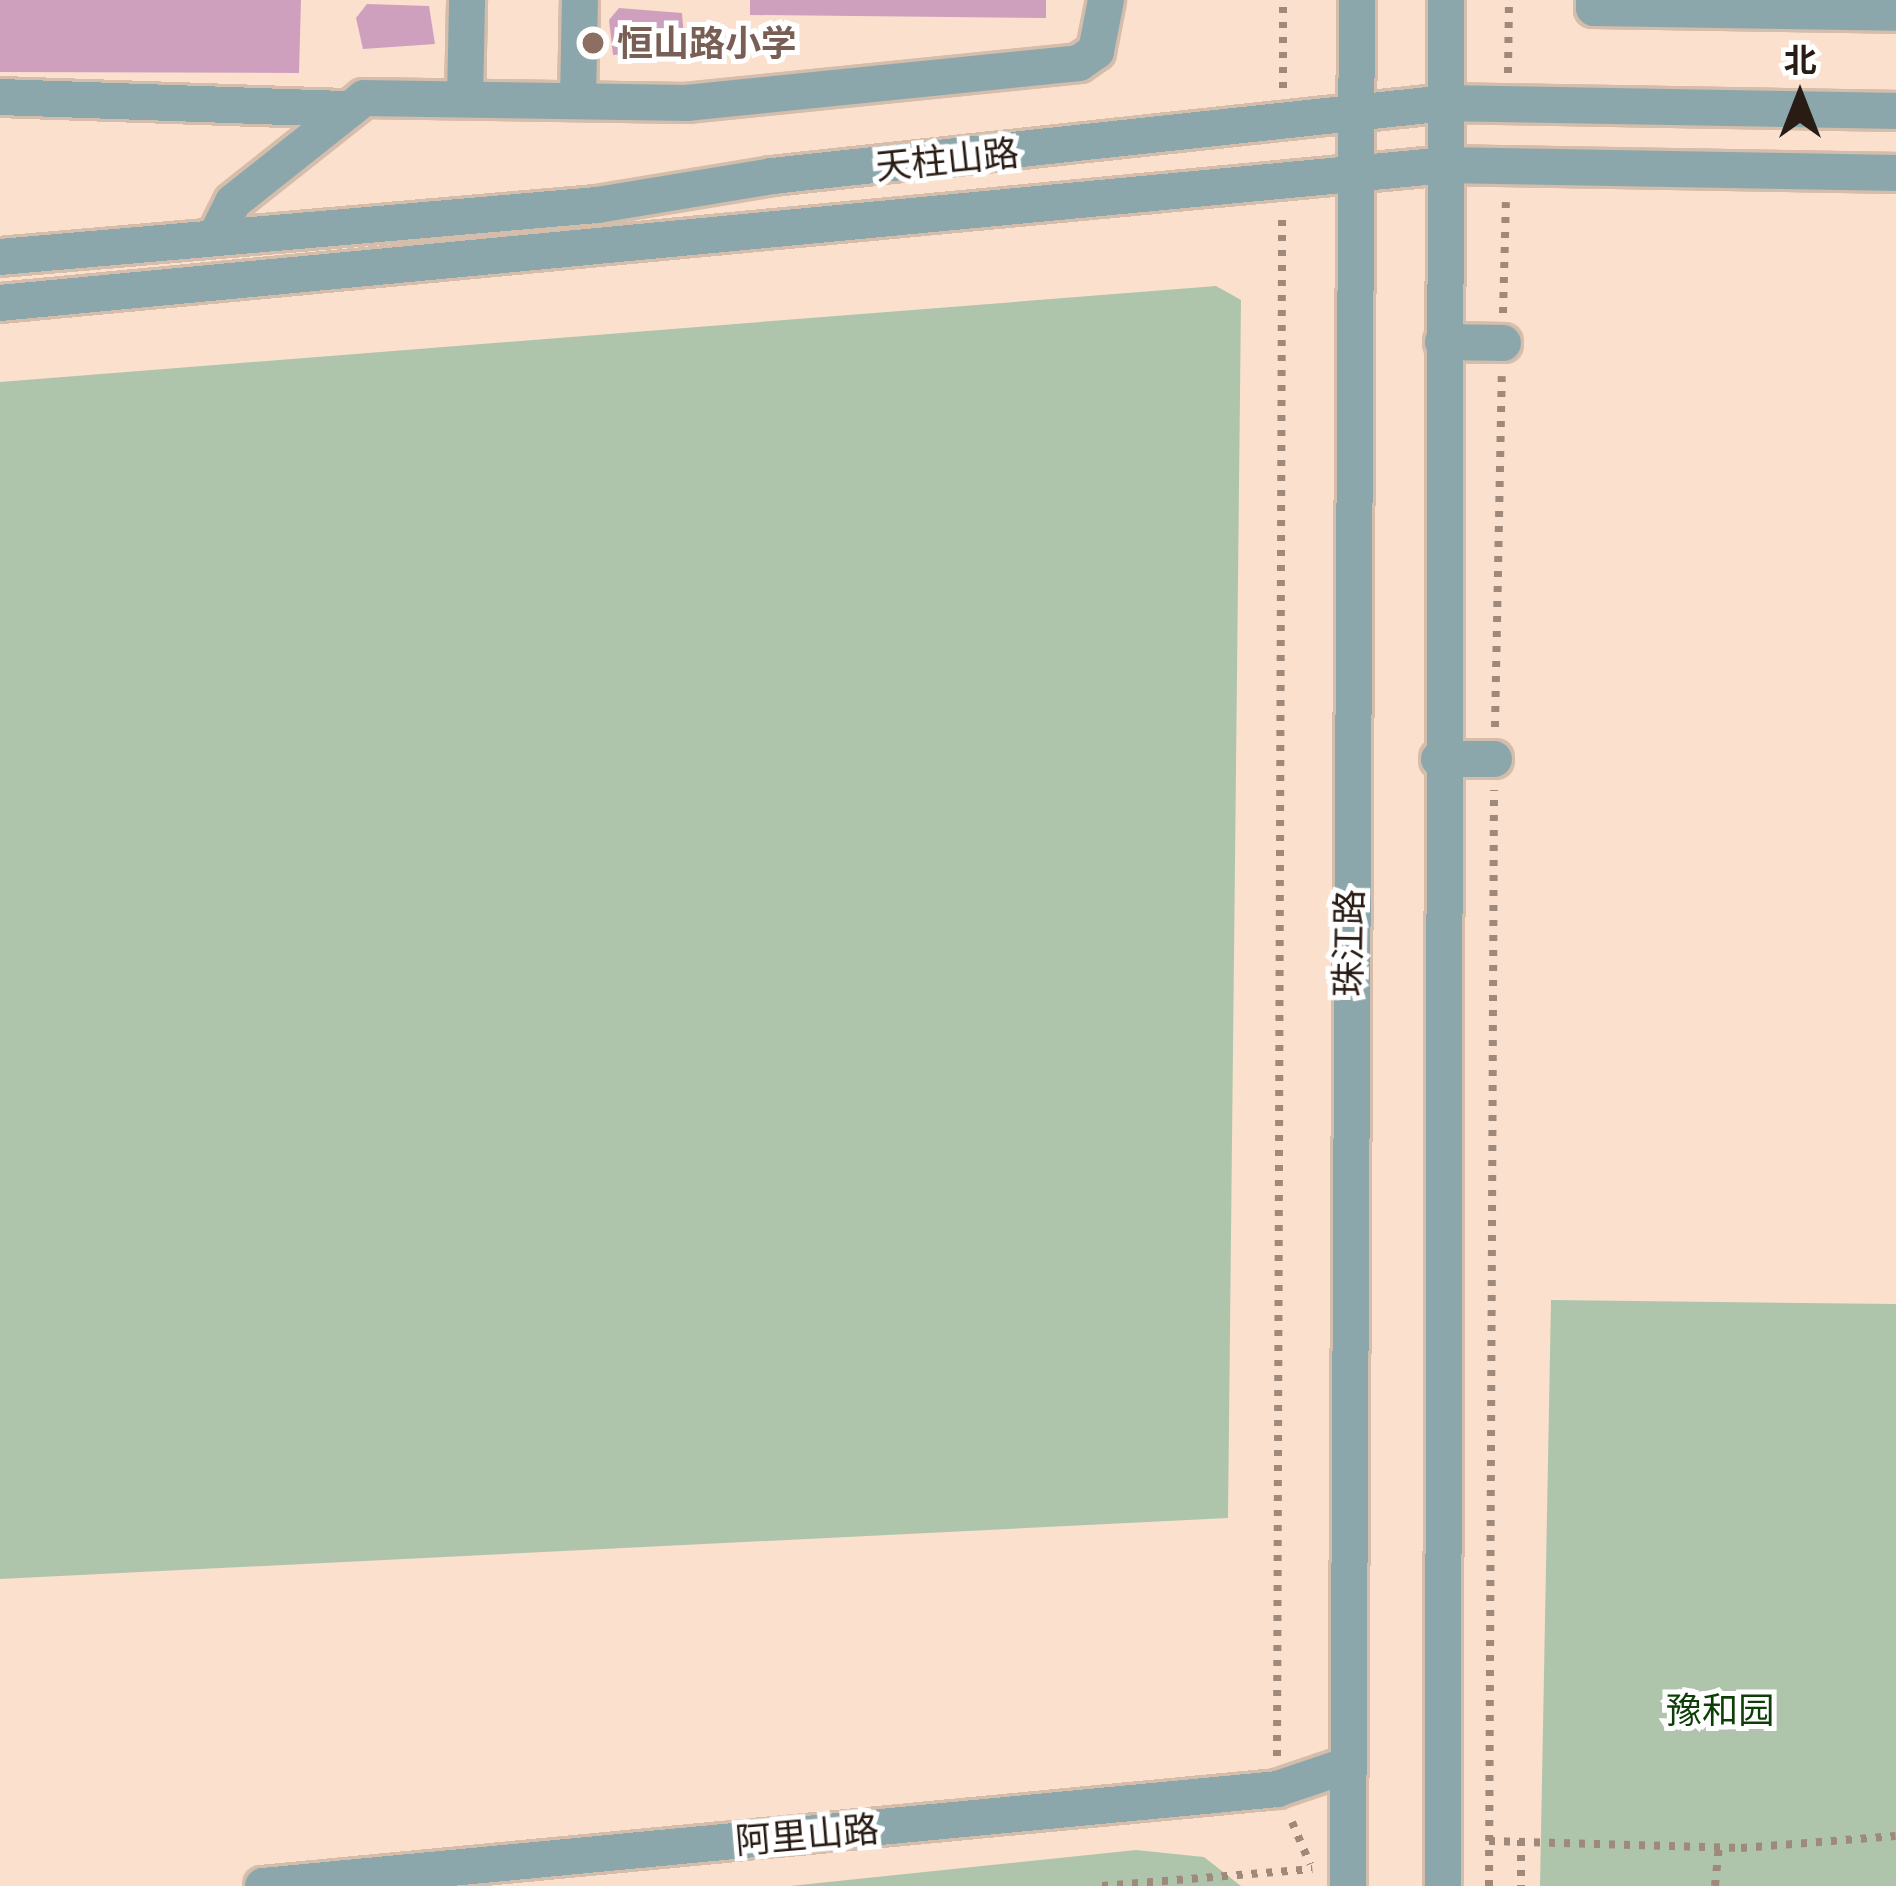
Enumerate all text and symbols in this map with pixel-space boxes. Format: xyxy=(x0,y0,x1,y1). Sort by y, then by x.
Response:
place label: 恒山路小学 xyxy=(617,21,797,65)
marker: 恒山路小学 xyxy=(580,30,606,56)
north arrow xyxy=(1740,36,1860,156)
text: 北 xyxy=(1784,37,1817,82)
street label: 天柱山路 xyxy=(873,130,1021,188)
street label: 珠江路 xyxy=(1325,889,1371,997)
park label: 豫和园 xyxy=(1666,1688,1774,1732)
street label: 阿里山路 xyxy=(733,1806,881,1862)

